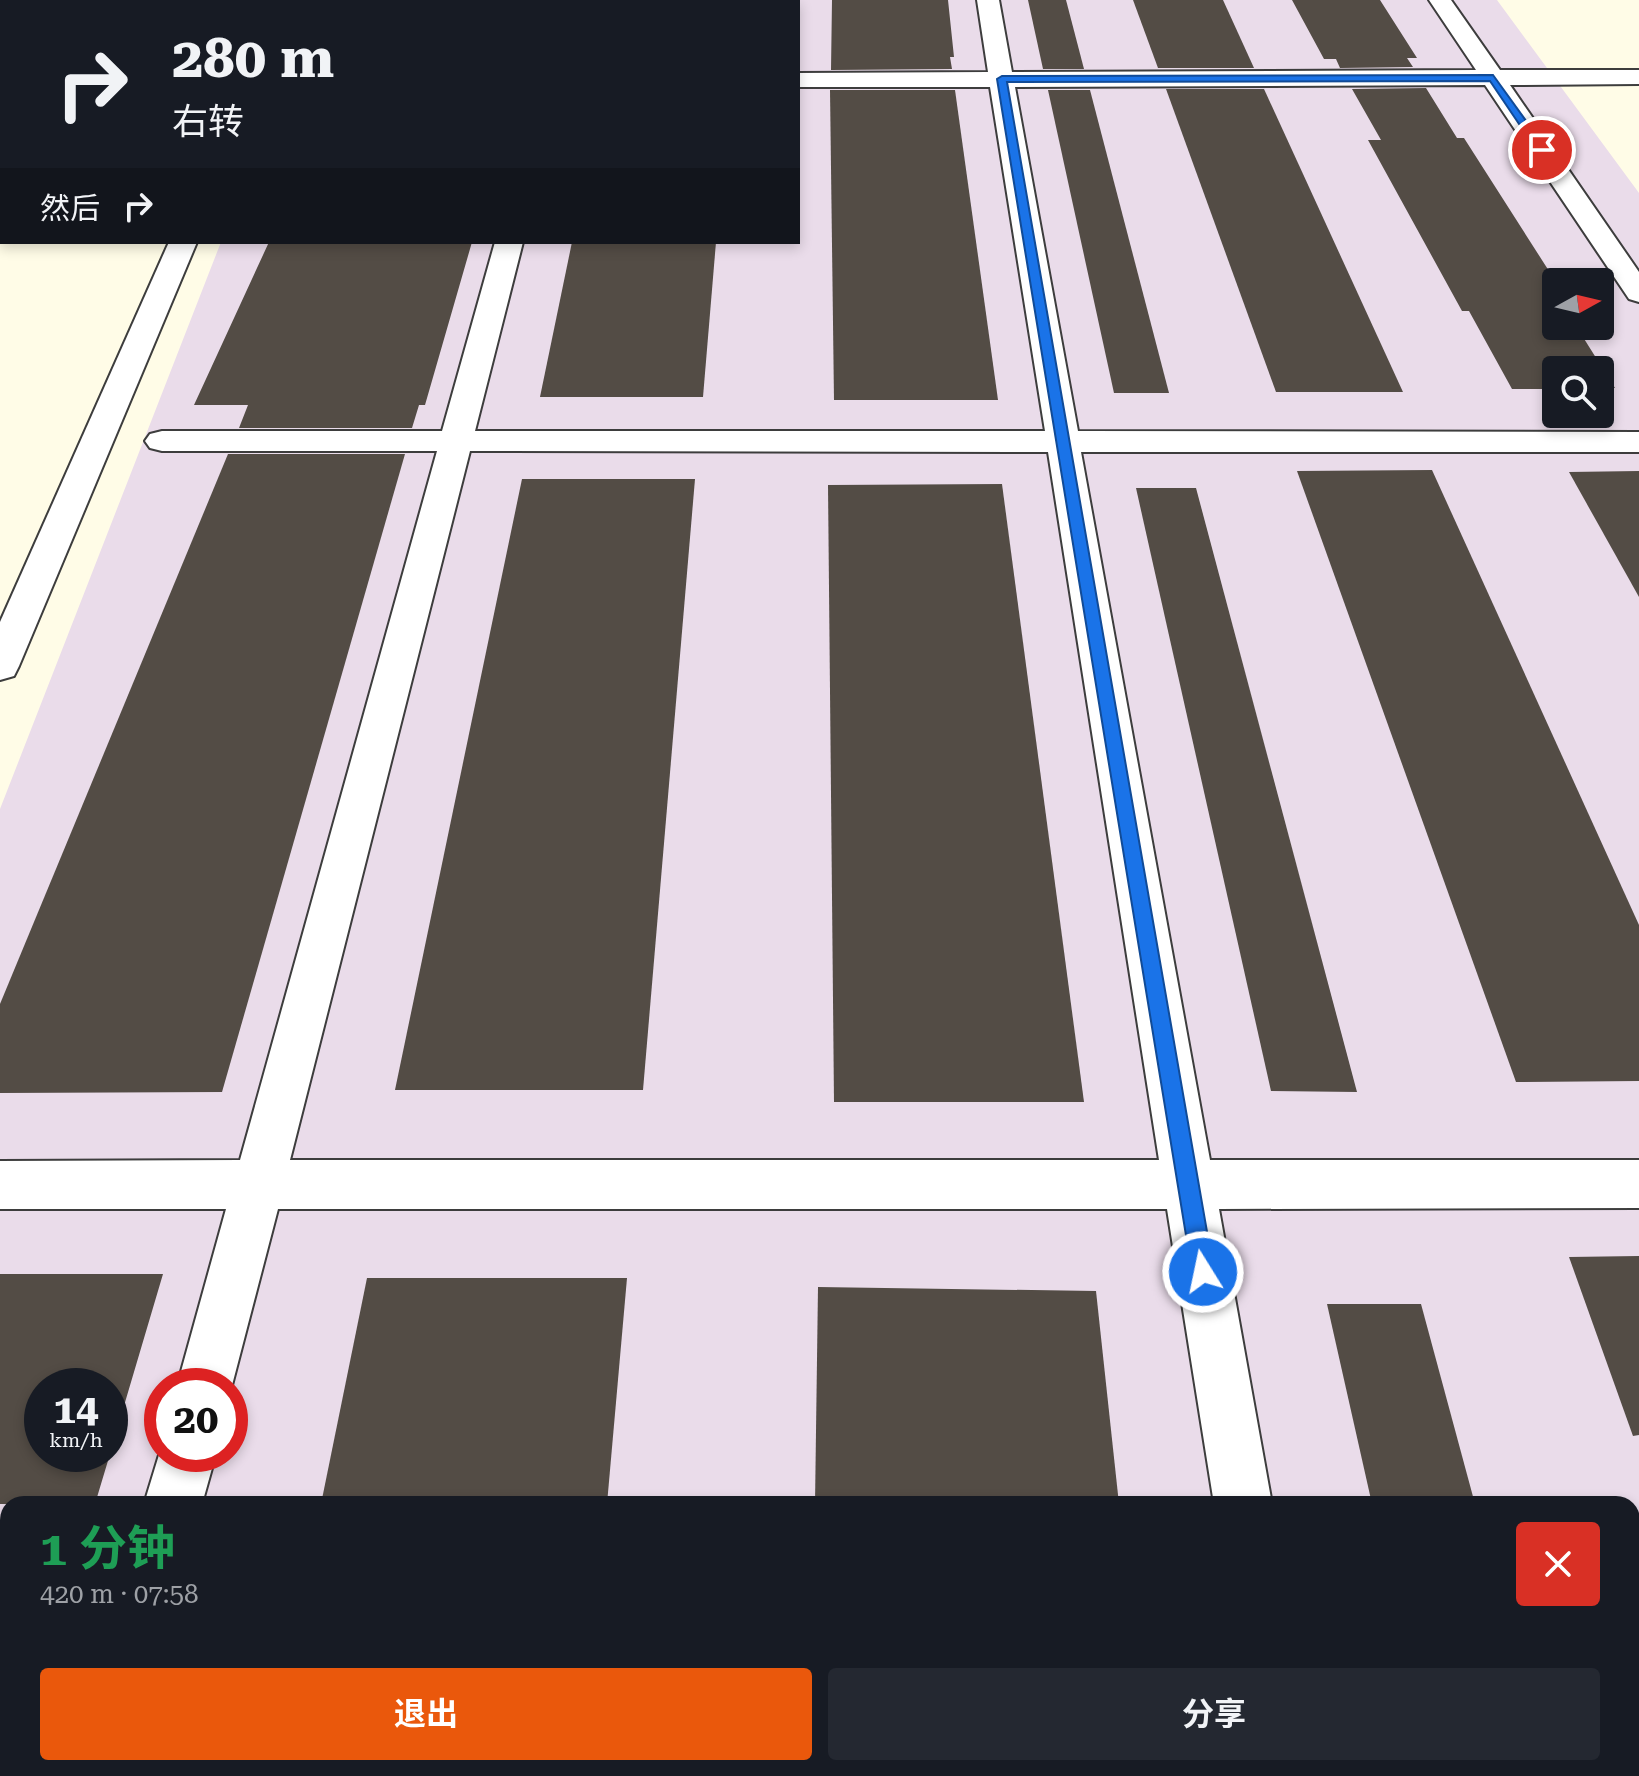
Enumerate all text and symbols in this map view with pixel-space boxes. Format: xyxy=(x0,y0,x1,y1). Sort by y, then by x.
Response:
text: 280 m xyxy=(172,25,334,91)
icon: right xyxy=(40,32,144,136)
text: 右转 xyxy=(172,101,244,143)
pin xyxy=(1508,116,1576,184)
icon: arrive xyxy=(1520,128,1564,172)
icon: right xyxy=(116,184,160,228)
text: 然后 xyxy=(40,191,100,226)
north arrow xyxy=(1542,268,1614,340)
map controls xyxy=(1542,268,1614,428)
button: search xyxy=(1542,356,1614,428)
position arrow xyxy=(1161,1230,1245,1314)
speed limit sign: 20 xyxy=(144,1368,248,1472)
text: 14 xyxy=(54,1386,98,1433)
text: km/h xyxy=(49,1428,103,1452)
text: 1 分钟 xyxy=(40,1521,175,1577)
button: close xyxy=(1516,1522,1600,1606)
text: 420 m · 07:58 xyxy=(40,1579,199,1609)
button: 退出 xyxy=(40,1668,812,1760)
button: 分享 xyxy=(828,1668,1600,1760)

